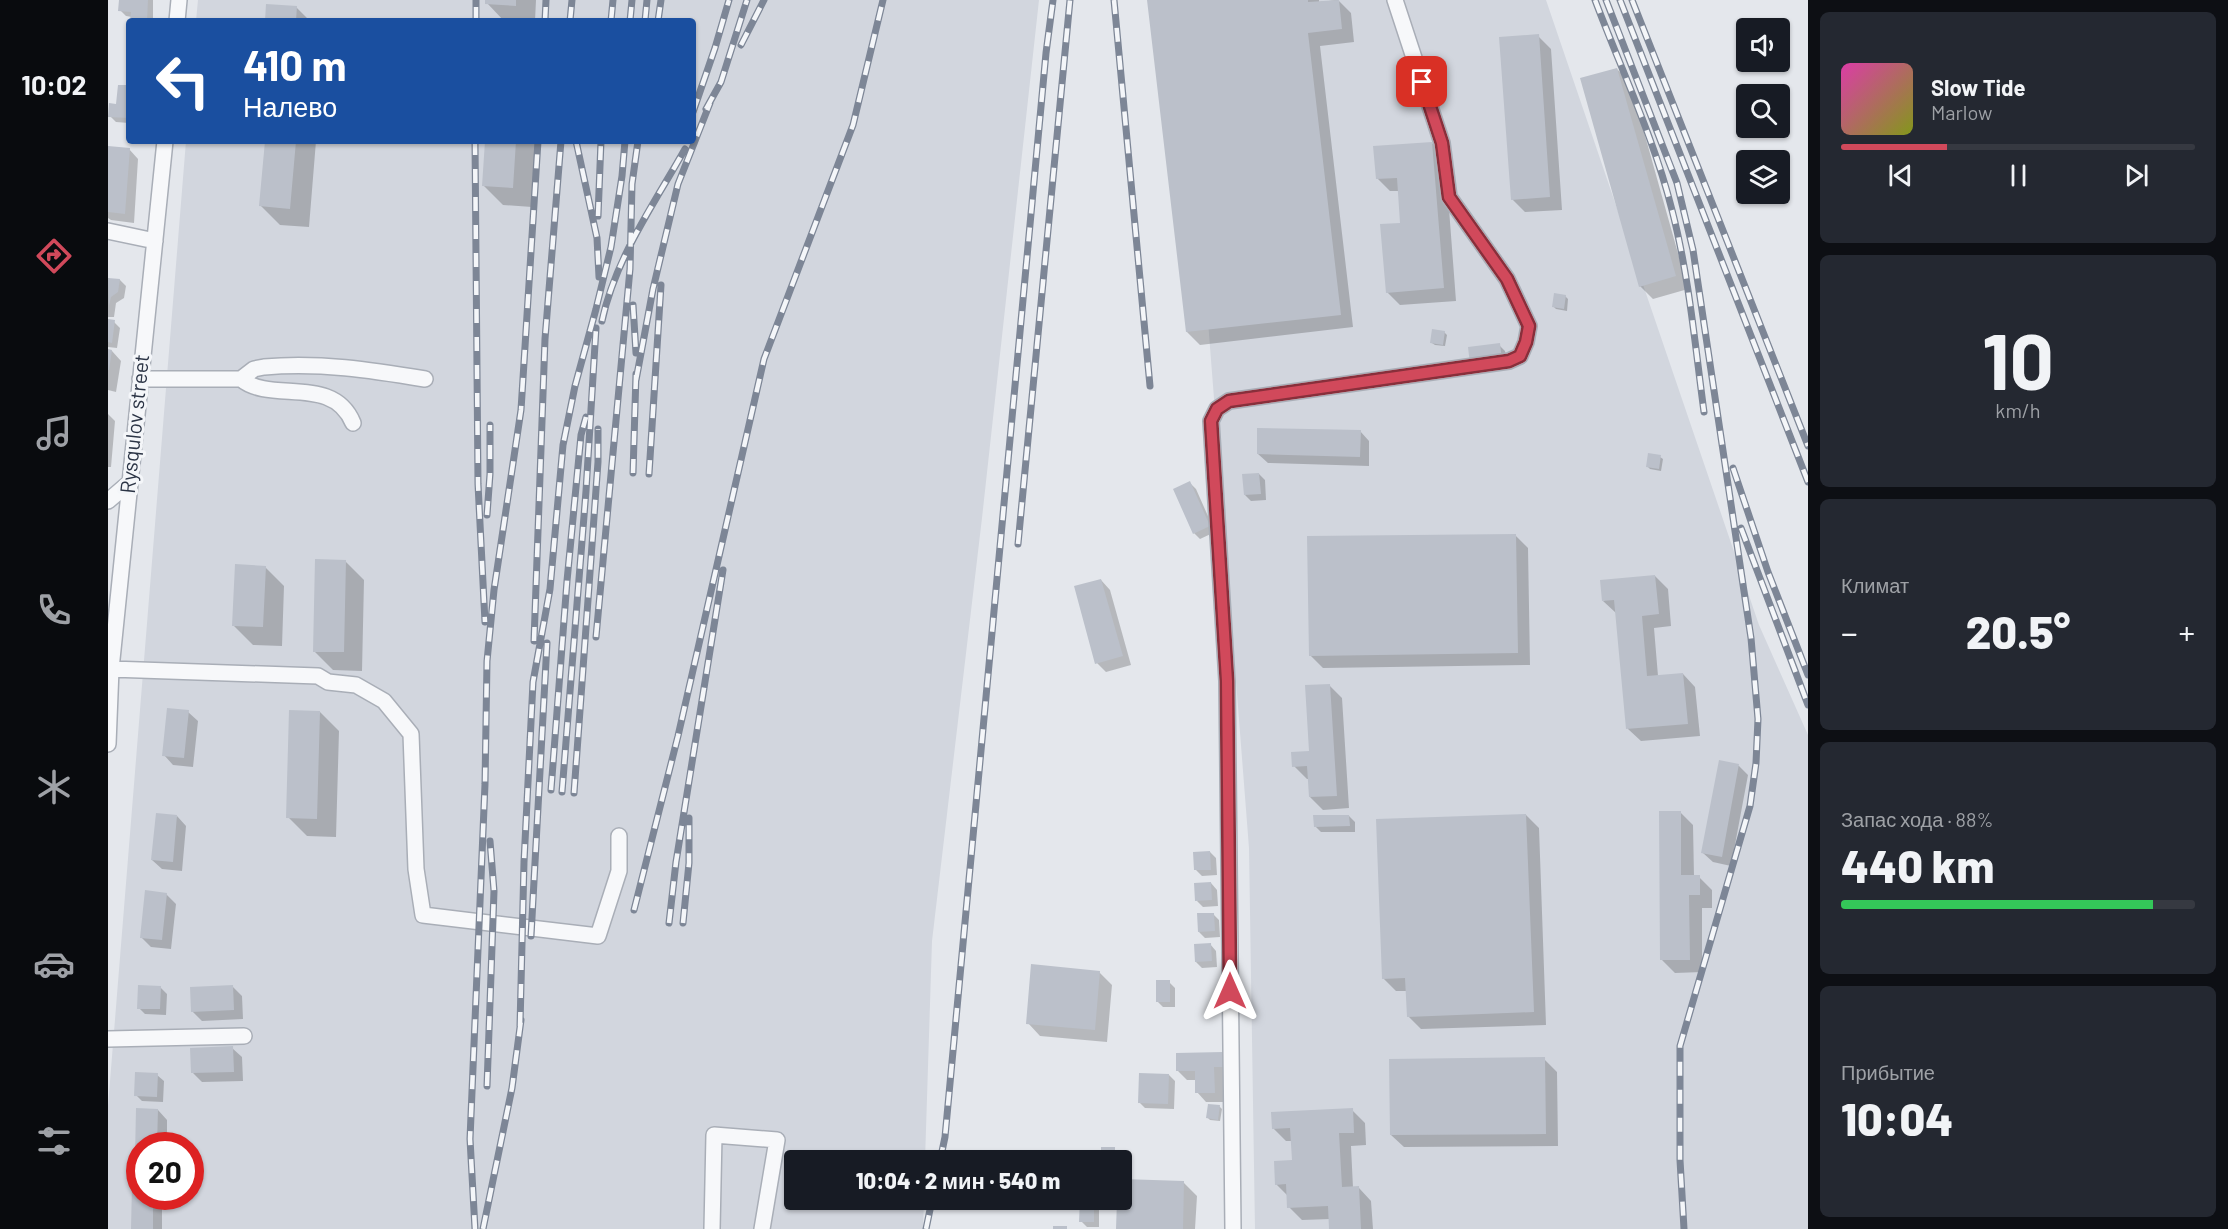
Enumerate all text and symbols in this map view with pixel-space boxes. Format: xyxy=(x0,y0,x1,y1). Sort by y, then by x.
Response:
map controls xyxy=(1736,18,1790,204)
button: sound xyxy=(1736,18,1790,72)
text: 410 m xyxy=(243,39,347,89)
icon: left xyxy=(144,42,222,120)
pin xyxy=(1396,56,1447,107)
icon: arrive xyxy=(1405,65,1438,98)
text: 10:02 xyxy=(21,68,87,100)
text: Slow Tide xyxy=(1931,74,2026,100)
button: search xyxy=(1736,84,1790,138)
text: Налево xyxy=(243,90,337,122)
text: Marlow xyxy=(1931,100,1992,124)
button: layers xyxy=(1736,150,1790,204)
icon: previous xyxy=(1884,159,1917,192)
icon: pause xyxy=(2002,159,2035,192)
icon: next xyxy=(2120,159,2153,192)
icon: directions xyxy=(33,235,75,277)
text: 10 xyxy=(1982,312,2054,406)
street label: Rysqulov street xyxy=(114,353,153,495)
text: km/h xyxy=(1995,398,2041,422)
icon: music xyxy=(33,412,75,454)
text: Климат xyxy=(1841,573,1909,597)
icon: phone xyxy=(33,589,75,631)
text: 20.5° xyxy=(1966,604,2070,658)
text: − xyxy=(1841,612,1858,652)
text: + xyxy=(2179,612,2195,652)
icon: climate xyxy=(33,766,75,808)
text: Запас хода · 88% xyxy=(1841,807,1993,831)
text: 440 km xyxy=(1841,838,1994,892)
icon: car xyxy=(33,943,75,985)
position arrow xyxy=(1198,959,1262,1023)
text: Прибытие xyxy=(1841,1060,1935,1084)
text: 10:04 xyxy=(1841,1091,1953,1145)
icon: filters xyxy=(33,1120,75,1162)
speed limit sign: 20 xyxy=(126,1132,204,1210)
text: 10:04 · 2 мин · 540 m xyxy=(856,1167,1060,1193)

